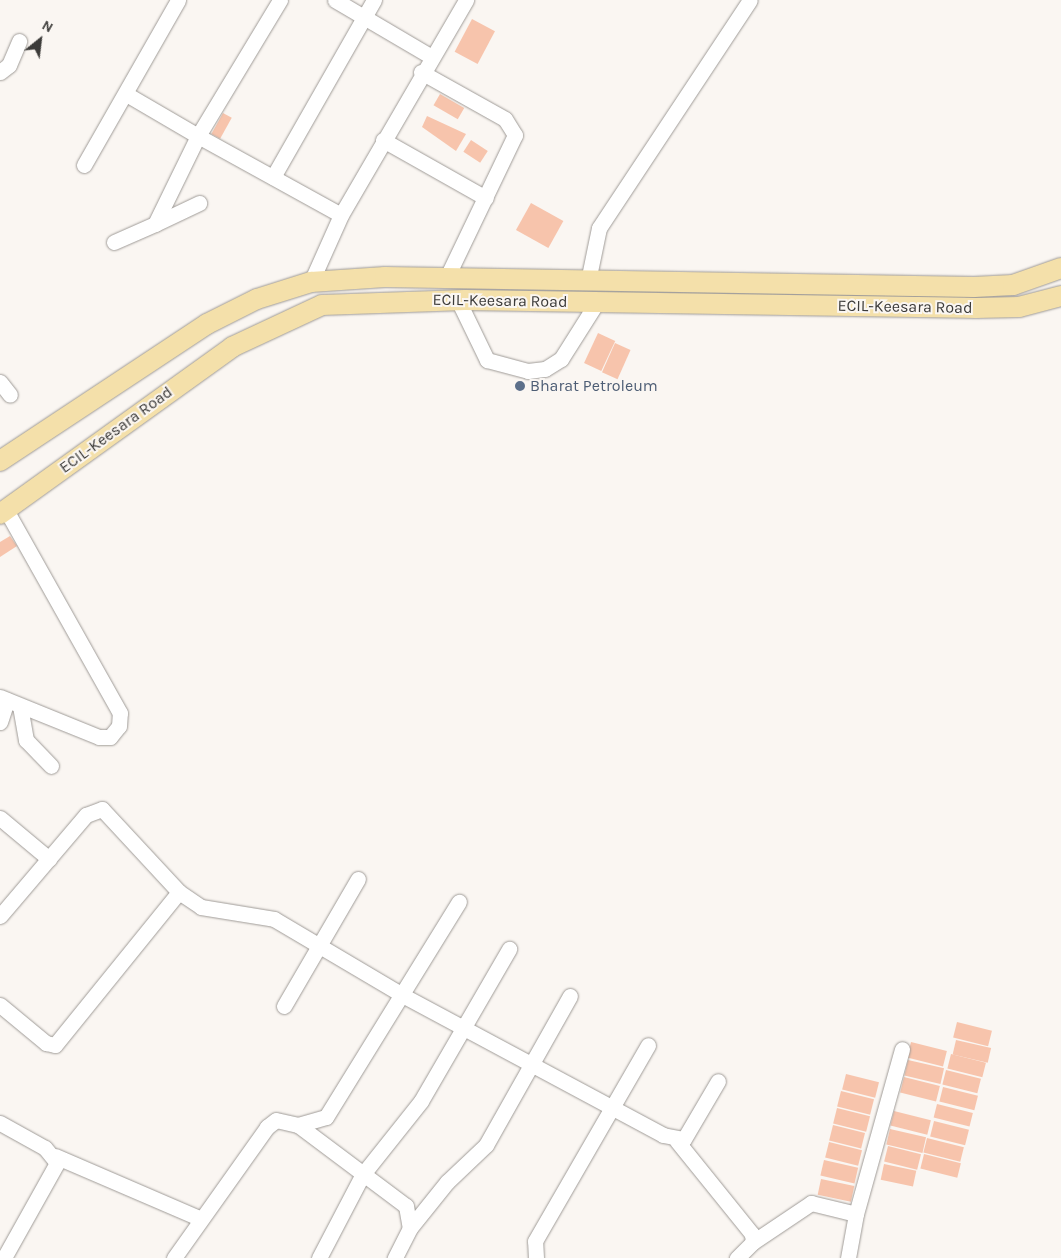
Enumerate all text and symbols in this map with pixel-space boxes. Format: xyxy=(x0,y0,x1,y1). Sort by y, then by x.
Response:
north arrow xyxy=(15,15,65,65)
text: N xyxy=(39,17,56,36)
street label: ECIL-Keesara Road xyxy=(432,290,568,312)
street label: ECIL-Keesara Road xyxy=(837,296,973,318)
place label: Bharat Petroleum xyxy=(530,376,658,396)
marker: Bharat Petroleum xyxy=(514,380,526,392)
street label: ECIL-Keesara Road xyxy=(56,383,176,477)

